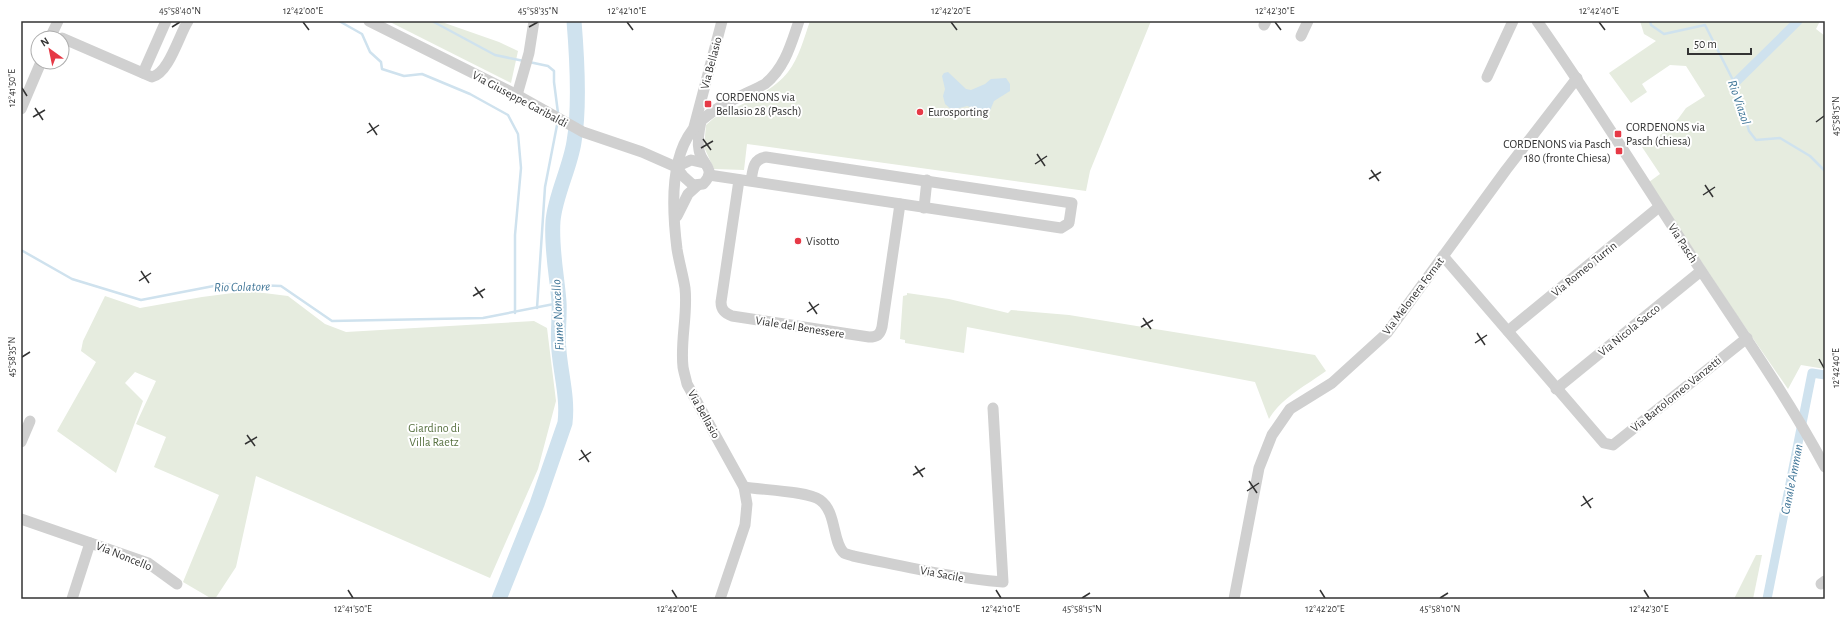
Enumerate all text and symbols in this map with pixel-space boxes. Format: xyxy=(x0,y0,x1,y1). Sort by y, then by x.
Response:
text: 45°58'40"N xyxy=(159,6,201,16)
text: 12°42'00"E xyxy=(283,6,323,16)
text: 45°58'35"N xyxy=(518,6,558,16)
text: 12°42'10"E xyxy=(608,6,646,16)
text: 12°42'20"E xyxy=(931,6,971,16)
text: 12°42'30"E xyxy=(1256,6,1295,16)
text: 12°42'40"E xyxy=(1579,6,1619,16)
north arrow xyxy=(30,30,70,70)
scale bar xyxy=(1688,30,1751,56)
text: N xyxy=(39,35,51,49)
street label: Via Bellasio xyxy=(698,35,724,91)
text: 50 m xyxy=(1694,38,1717,50)
text: 12°41'50"E xyxy=(7,69,17,107)
street label: Via Giuseppe Garibaldi xyxy=(470,69,570,129)
water label: Rio Viazol xyxy=(1725,78,1752,126)
place label: CORDENONS via Bellasio 28 (Pasch) xyxy=(716,91,802,117)
text: 45°58'15"N xyxy=(1831,96,1841,136)
marker: CORDENONS via Bellasio 28 (Pasch) xyxy=(703,99,713,109)
place label: Eurosporting xyxy=(928,106,988,118)
marker: Eurosporting xyxy=(915,107,925,117)
place label: CORDENONS via Pasch (chiesa) xyxy=(1626,121,1705,147)
marker: CORDENONS via Pasch (chiesa) xyxy=(1613,129,1623,139)
place label: CORDENONS via Pasch 180 (fronte Chiesa) xyxy=(1503,138,1611,164)
marker: CORDENONS via Pasch 180 (fronte Chiesa) xyxy=(1614,146,1624,156)
street label: Via Pasch xyxy=(1666,221,1700,265)
place label: Visotto xyxy=(806,235,839,247)
marker: Visotto xyxy=(793,236,803,246)
street label: Via Romeo Turrin xyxy=(1549,239,1619,299)
street label: Via Melonera Fornat xyxy=(1380,255,1446,337)
water label: Fiume Noncello xyxy=(550,279,567,351)
water label: Rio Colatore xyxy=(214,281,270,294)
street label: Via Nicola Sacco xyxy=(1596,302,1662,358)
street label: Viale del Benessere xyxy=(755,314,845,340)
text: 45°58'35"N xyxy=(7,337,17,377)
text: 12°42'40"E xyxy=(1831,348,1841,388)
street label: Via Bartolomeo Vanzetti xyxy=(1628,354,1724,434)
street label: Via Bellasio xyxy=(686,388,722,441)
park label: Giardino di Villa Raetz xyxy=(408,422,460,448)
water label: Canale Amman xyxy=(1779,443,1806,516)
street label: Via Noncello xyxy=(94,539,154,573)
street label: Via Sacile xyxy=(919,564,965,584)
text: 12°41'50"E xyxy=(334,604,372,614)
text: 12°42'00"E xyxy=(657,604,697,614)
text: 12°42'10"E xyxy=(982,604,1020,614)
text: 45°58'15"N xyxy=(1062,604,1102,614)
text: 12°42'20"E xyxy=(1305,604,1345,614)
text: 45°58'10"N xyxy=(1420,604,1460,614)
text: 12°42'30"E xyxy=(1630,604,1669,614)

